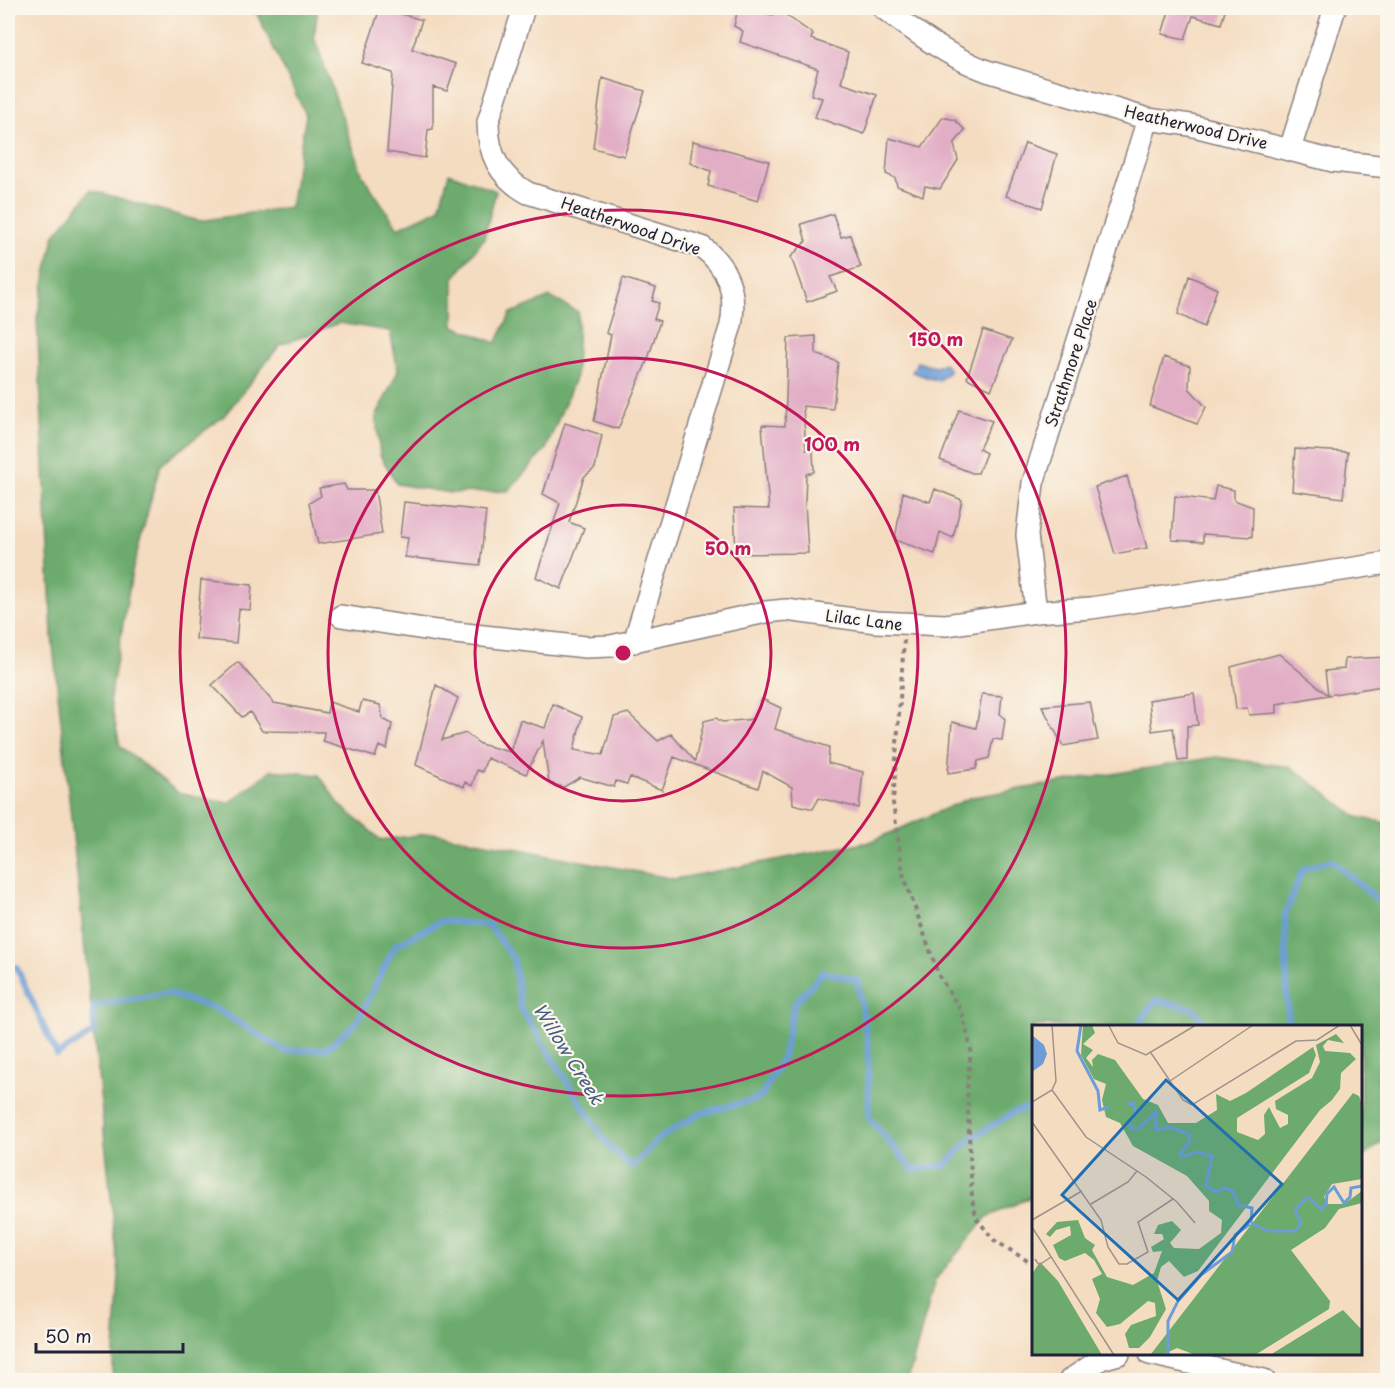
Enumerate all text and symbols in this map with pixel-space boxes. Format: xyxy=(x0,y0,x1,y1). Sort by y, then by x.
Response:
street label: Heatherwood Drive xyxy=(1122,98,1270,154)
street label: Heatherwood Drive xyxy=(558,190,704,260)
street label: Strathmore Place xyxy=(1038,295,1102,430)
text: 150 m xyxy=(909,325,963,352)
text: 100 m xyxy=(804,430,860,457)
text: 50 m xyxy=(705,534,751,561)
street label: Lilac Lane xyxy=(824,602,904,636)
centre of rings xyxy=(613,643,633,663)
water label: Willow Creek xyxy=(527,997,612,1110)
inset map xyxy=(1032,1025,1362,1355)
scale bar xyxy=(36,1316,183,1354)
text: 50 m xyxy=(45,1322,92,1349)

